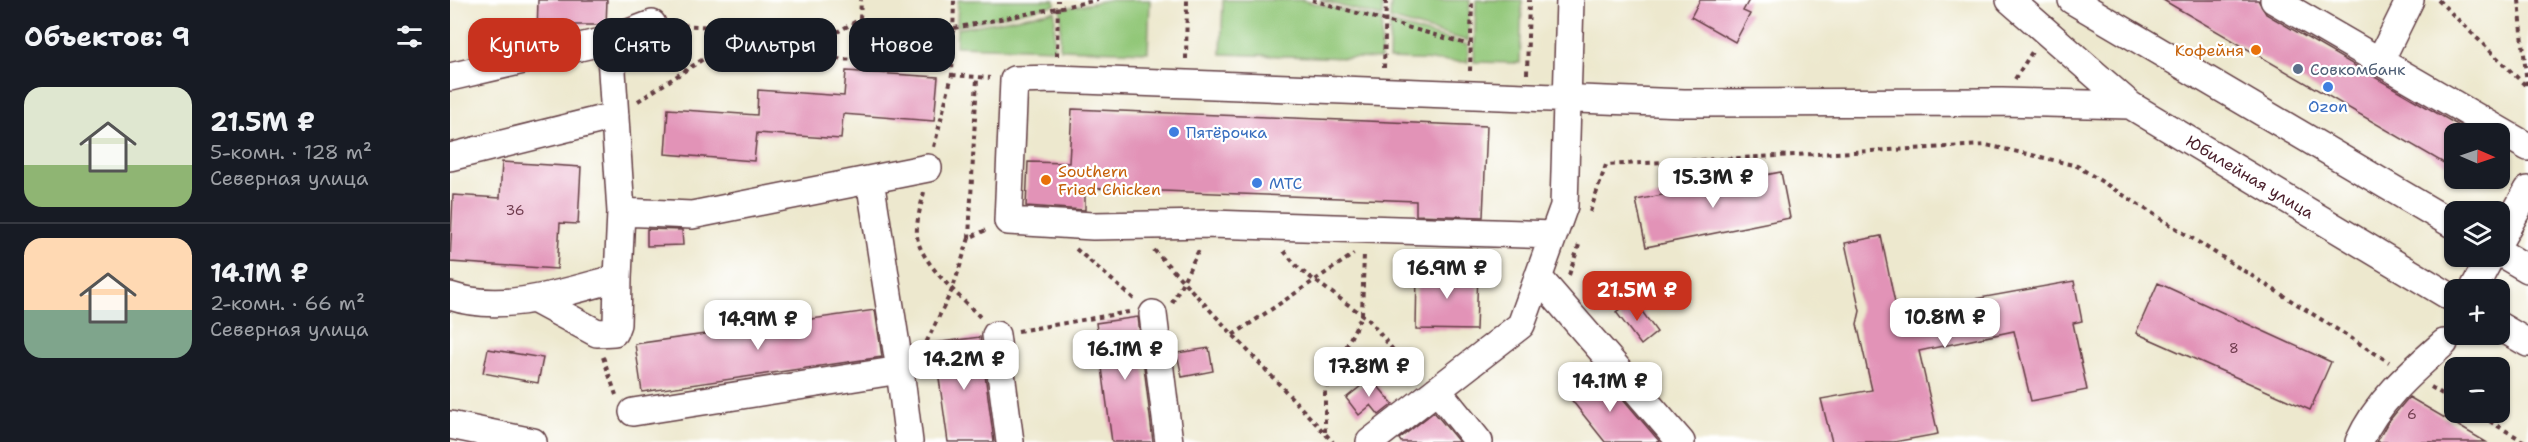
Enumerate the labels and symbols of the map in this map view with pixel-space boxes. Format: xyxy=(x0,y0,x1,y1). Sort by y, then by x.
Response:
place label: Кофейня xyxy=(2175,40,2244,61)
marker: Кофейня xyxy=(2249,43,2263,57)
place label: Совкомбанк xyxy=(2310,59,2406,80)
marker: Совкомбанк xyxy=(2291,62,2305,76)
marker: Ozon xyxy=(2321,80,2335,94)
place label: Ozon xyxy=(2308,96,2348,117)
place label: Пятёрочка xyxy=(1186,122,1267,143)
north arrow xyxy=(2444,123,2510,189)
marker: Пятёрочка xyxy=(1167,125,1181,139)
street label: Юбилейная улица xyxy=(2182,131,2318,223)
pin: 15.3M ₽ xyxy=(1658,158,1768,209)
place label: Southern Fried Chicken xyxy=(1058,161,1161,200)
marker: Southern Fried Chicken xyxy=(1039,173,1053,187)
place label: МТС xyxy=(1269,173,1303,194)
marker: МТС xyxy=(1250,176,1264,190)
house number: 36 xyxy=(505,201,525,219)
pin: 16.9M ₽ xyxy=(1392,249,1502,300)
pin: 21.5M ₽ xyxy=(1582,271,1692,322)
pin: 10.8M ₽ xyxy=(1890,298,2000,349)
pin: 14.9M ₽ xyxy=(703,300,813,351)
pin: 16.1M ₽ xyxy=(1070,330,1180,381)
house number: 8 xyxy=(2229,339,2239,357)
pin: 14.2M ₽ xyxy=(909,340,1019,391)
pin: 17.8M ₽ xyxy=(1314,347,1424,398)
pin: 14.1M ₽ xyxy=(1555,362,1665,413)
house number: 6 xyxy=(2407,405,2417,423)

